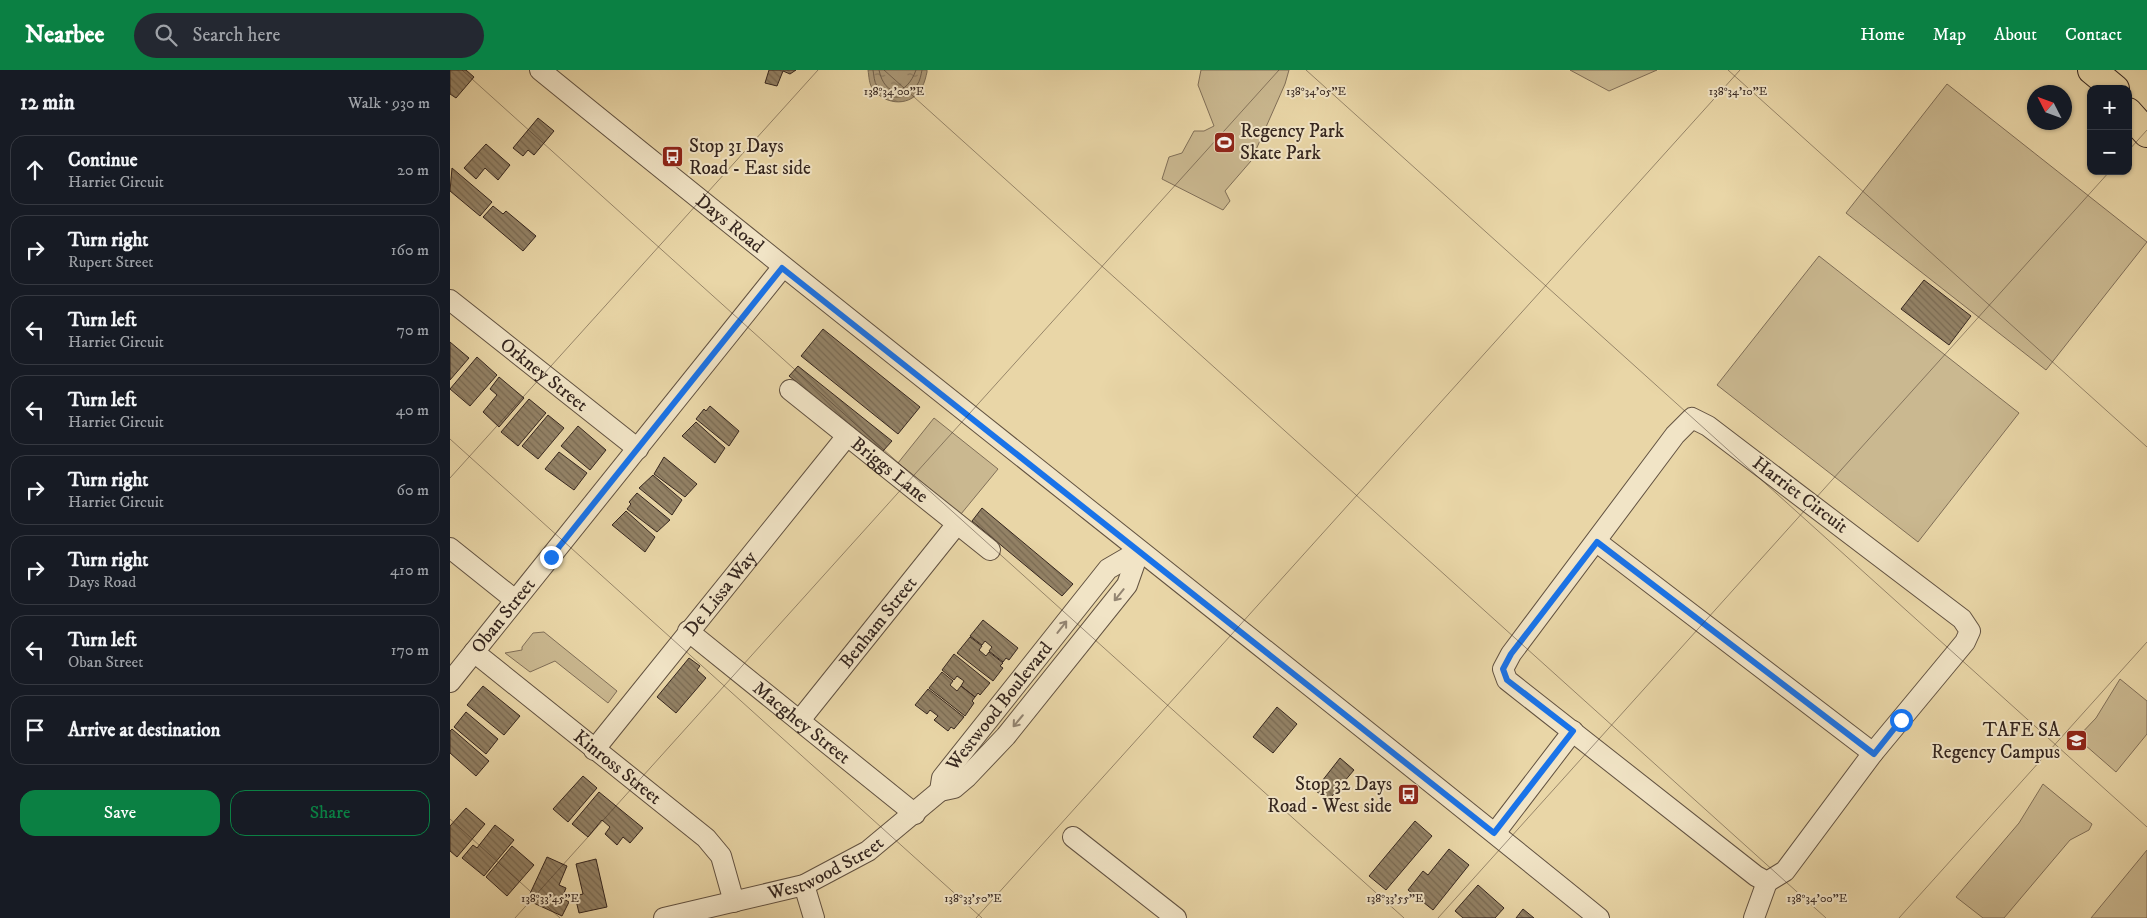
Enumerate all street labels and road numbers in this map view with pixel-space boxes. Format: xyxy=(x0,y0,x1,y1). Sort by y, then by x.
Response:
street label: Days Road xyxy=(691,189,769,258)
street label: Orkney Street xyxy=(495,333,593,416)
street label: Briggs Lane xyxy=(847,432,933,508)
street label: Harriet Circuit xyxy=(1748,452,1852,538)
street label: De Lissa Way xyxy=(679,545,762,641)
street label: Benham Street xyxy=(834,572,922,673)
street label: Oban Street xyxy=(466,574,540,658)
street label: Westwood Boulevard xyxy=(940,637,1058,776)
street label: Macghey Street xyxy=(748,676,855,769)
street label: Kinross Street xyxy=(569,725,666,809)
street label: Westwood Street xyxy=(765,831,888,905)

